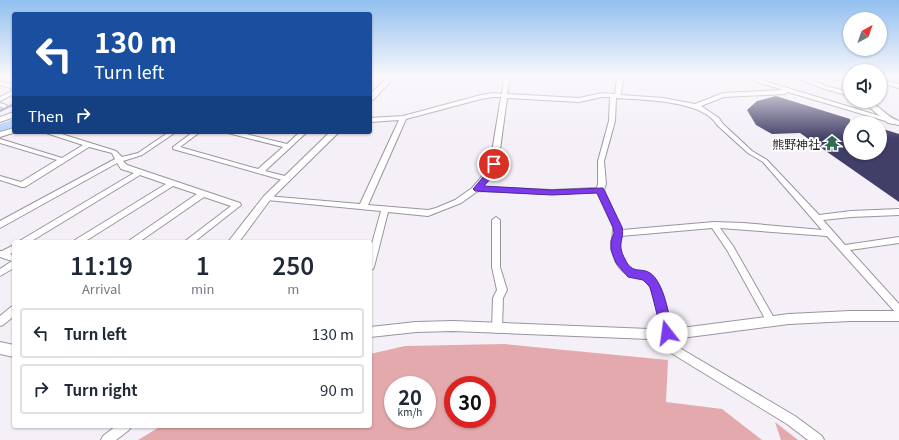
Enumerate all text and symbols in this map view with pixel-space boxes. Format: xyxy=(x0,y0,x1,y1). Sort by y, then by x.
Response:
north arrow xyxy=(843,12,887,56)
map controls xyxy=(843,12,887,160)
text: 130 m xyxy=(94,21,177,61)
icon: left xyxy=(28,28,80,80)
text: Turn left xyxy=(94,58,164,84)
button: sound xyxy=(843,64,887,108)
icon: right xyxy=(72,104,94,126)
text: Then xyxy=(28,105,64,126)
button: search xyxy=(843,116,887,160)
temple icon: 熊野神社 xyxy=(823,134,841,152)
place label: 熊野神社 xyxy=(772,135,820,152)
pin xyxy=(477,147,511,181)
icon: arrive xyxy=(483,153,505,175)
text: 11:19 xyxy=(70,247,133,282)
text: 1 xyxy=(196,247,210,282)
text: 250 xyxy=(272,247,314,282)
text: Arrival xyxy=(82,279,121,298)
text: min xyxy=(191,279,214,298)
text: m xyxy=(287,279,299,298)
position arrow xyxy=(646,312,688,354)
icon: left xyxy=(30,322,52,344)
text: Turn left xyxy=(64,323,127,344)
text: 130 m xyxy=(312,323,354,344)
speed limit sign: 30 xyxy=(444,376,496,428)
icon: right xyxy=(30,378,52,400)
text: Turn right xyxy=(64,379,138,400)
text: 90 m xyxy=(320,379,354,400)
text: 20 xyxy=(398,382,422,411)
text: km/h xyxy=(398,404,422,419)

